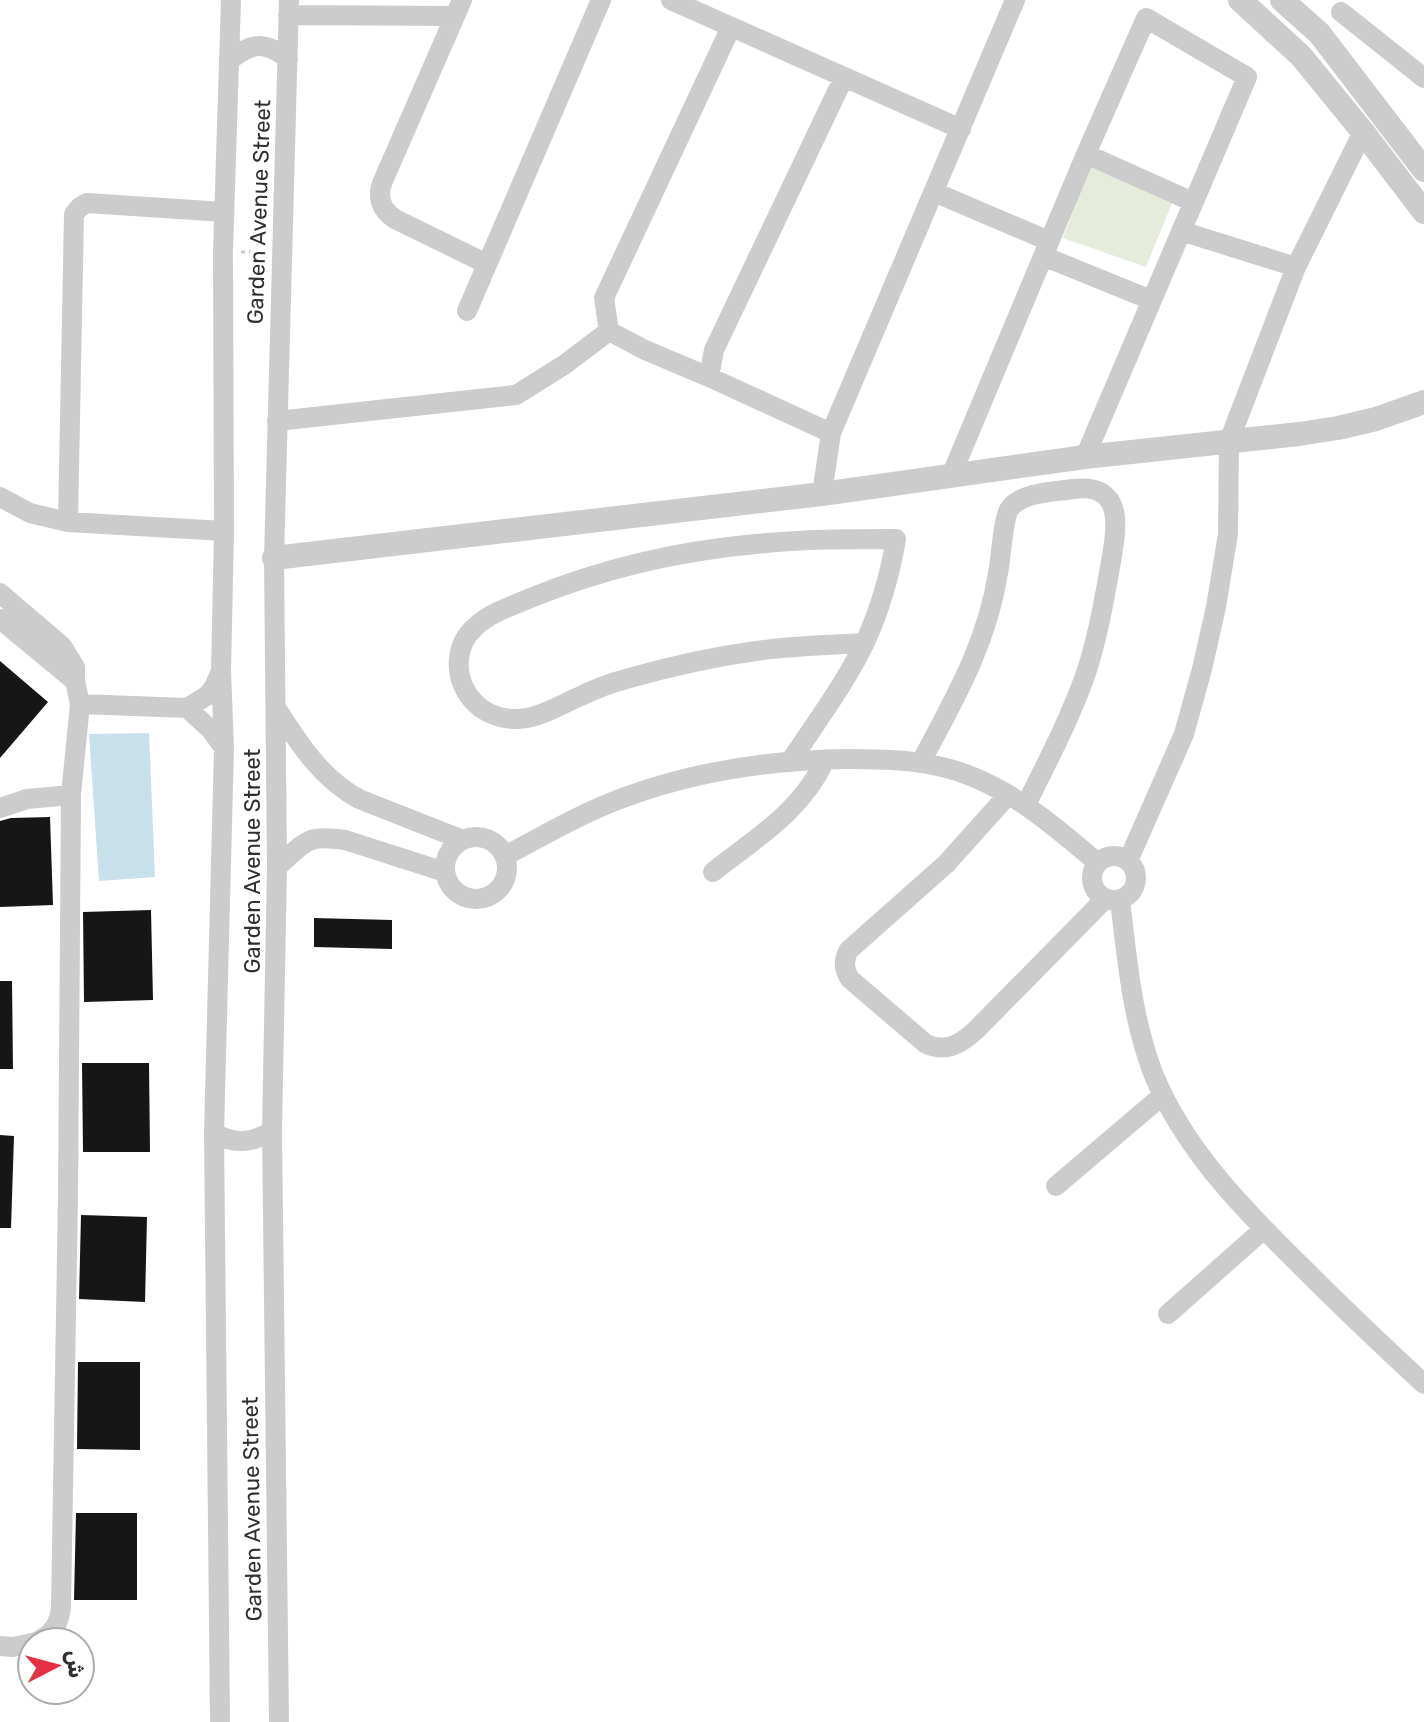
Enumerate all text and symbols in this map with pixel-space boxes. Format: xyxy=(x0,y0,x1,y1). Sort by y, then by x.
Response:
street label: Garden Avenue Street xyxy=(242,99,276,325)
street label: Garden Avenue Street xyxy=(239,748,266,973)
street label: Garden Avenue Street xyxy=(237,1396,267,1622)
north arrow xyxy=(16,1626,96,1706)
text: ش xyxy=(61,1649,90,1679)

